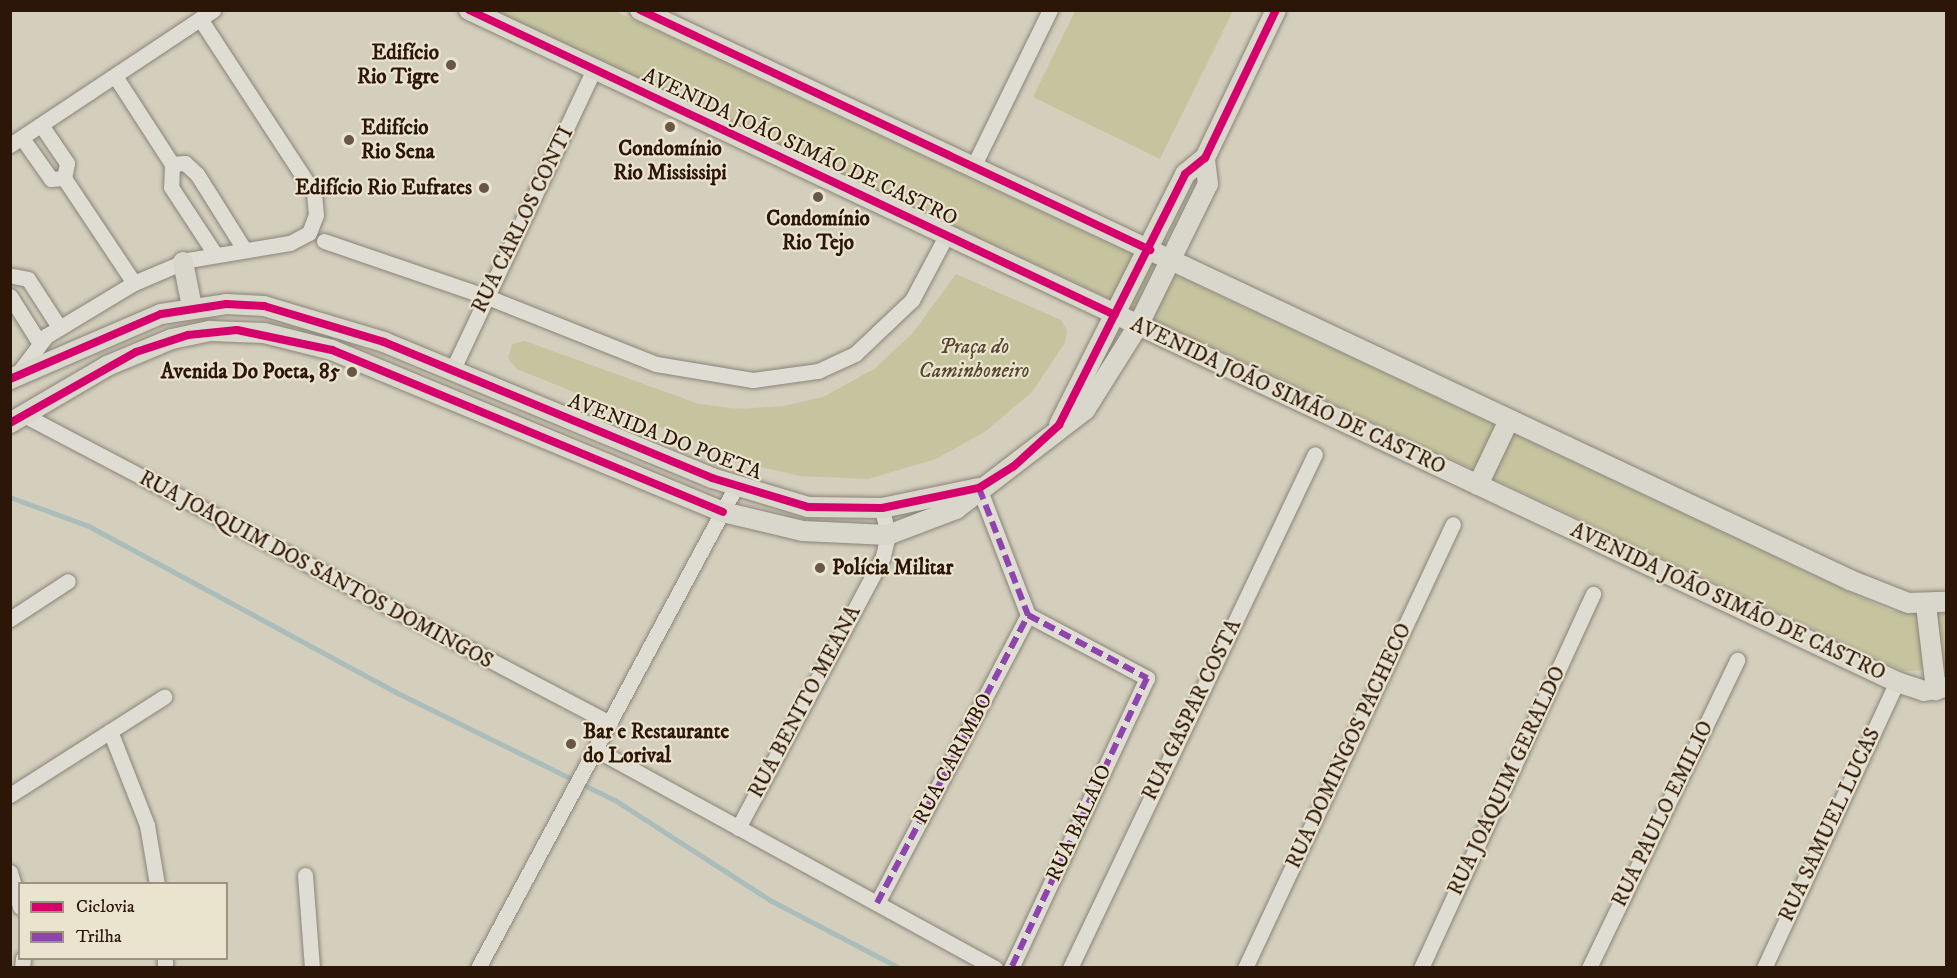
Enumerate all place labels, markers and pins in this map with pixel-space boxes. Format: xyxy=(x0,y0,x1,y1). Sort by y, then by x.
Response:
place label: Edifício Rio Tigre xyxy=(357,40,439,90)
marker: Edifício Rio Tigre xyxy=(444,58,458,72)
place label: Edifício Rio Sena xyxy=(361,115,435,165)
marker: Condomínio Rio Mississipi xyxy=(663,120,677,134)
marker: Edifício Rio Sena xyxy=(342,133,356,147)
place label: Condomínio Rio Mississipi xyxy=(613,136,727,186)
place label: Edifício Rio Eufrates xyxy=(295,175,472,201)
marker: Edifício Rio Eufrates xyxy=(477,181,491,195)
marker: Condomínio Rio Tejo xyxy=(811,190,825,204)
place label: Condomínio Rio Tejo xyxy=(766,206,870,256)
place label: Avenida Do Poeta, 85 xyxy=(161,359,340,385)
marker: Avenida Do Poeta, 85 xyxy=(345,365,359,379)
place label: Polícia Militar xyxy=(832,555,953,581)
marker: Polícia Militar xyxy=(813,561,827,575)
place label: Bar e Restaurante do Lorival xyxy=(583,719,729,769)
marker: Bar e Restaurante do Lorival xyxy=(564,737,578,751)

